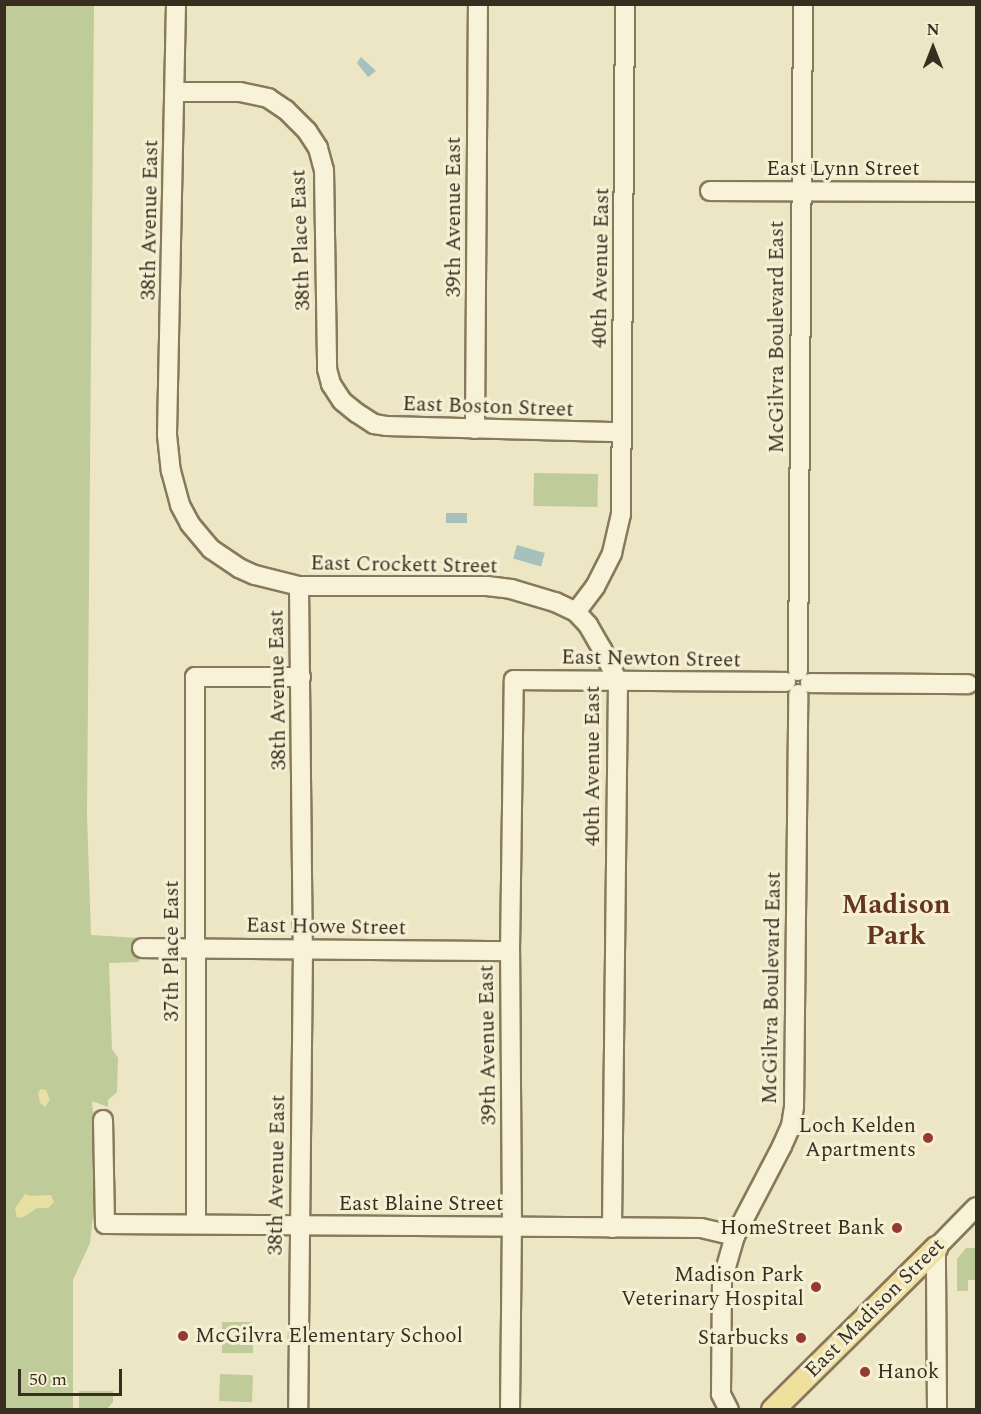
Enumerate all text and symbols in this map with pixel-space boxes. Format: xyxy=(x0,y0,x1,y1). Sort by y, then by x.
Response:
north arrow xyxy=(903,18,963,78)
text: N xyxy=(926,18,940,42)
street label: 39th Avenue East xyxy=(441,137,467,297)
street label: 38th Avenue East xyxy=(136,139,164,301)
street label: East Lynn Street xyxy=(766,156,920,182)
street label: 38th Place East xyxy=(286,169,316,311)
street label: 40th Avenue East xyxy=(587,187,615,349)
street label: McGilvra Boulevard East xyxy=(764,221,790,453)
street label: East Boston Street xyxy=(402,391,574,423)
street label: East Crockett Street xyxy=(310,551,498,579)
street label: 38th Avenue East xyxy=(264,609,292,771)
street label: East Newton Street xyxy=(561,645,741,673)
street label: 40th Avenue East xyxy=(580,686,606,846)
street label: McGilvra Boulevard East xyxy=(757,871,787,1105)
street label: 37th Place East xyxy=(159,880,185,1022)
district label: Madison Park xyxy=(842,889,950,952)
street label: East Howe Street xyxy=(246,913,406,941)
street label: 39th Avenue East xyxy=(474,964,502,1126)
street label: 38th Avenue East xyxy=(263,1094,291,1256)
place label: Loch Kelden Apartments xyxy=(799,1113,916,1163)
marker: Loch Kelden Apartments xyxy=(921,1131,935,1145)
street label: East Blaine Street xyxy=(339,1191,503,1217)
place label: HomeStreet Bank xyxy=(720,1215,885,1241)
marker: HomeStreet Bank xyxy=(890,1221,904,1235)
street label: East Madison Street xyxy=(800,1233,950,1383)
place label: Madison Park Veterinary Hospital xyxy=(621,1262,804,1312)
marker: Madison Park Veterinary Hospital xyxy=(809,1280,823,1294)
place label: McGilvra Elementary School xyxy=(195,1323,463,1349)
place label: Starbucks xyxy=(698,1325,789,1351)
marker: McGilvra Elementary School xyxy=(176,1329,190,1343)
marker: Starbucks xyxy=(794,1331,808,1345)
scale bar xyxy=(21,1357,124,1395)
place label: Hanok xyxy=(877,1359,940,1385)
marker: Hanok xyxy=(858,1365,872,1379)
text: 50 m xyxy=(29,1366,67,1393)

